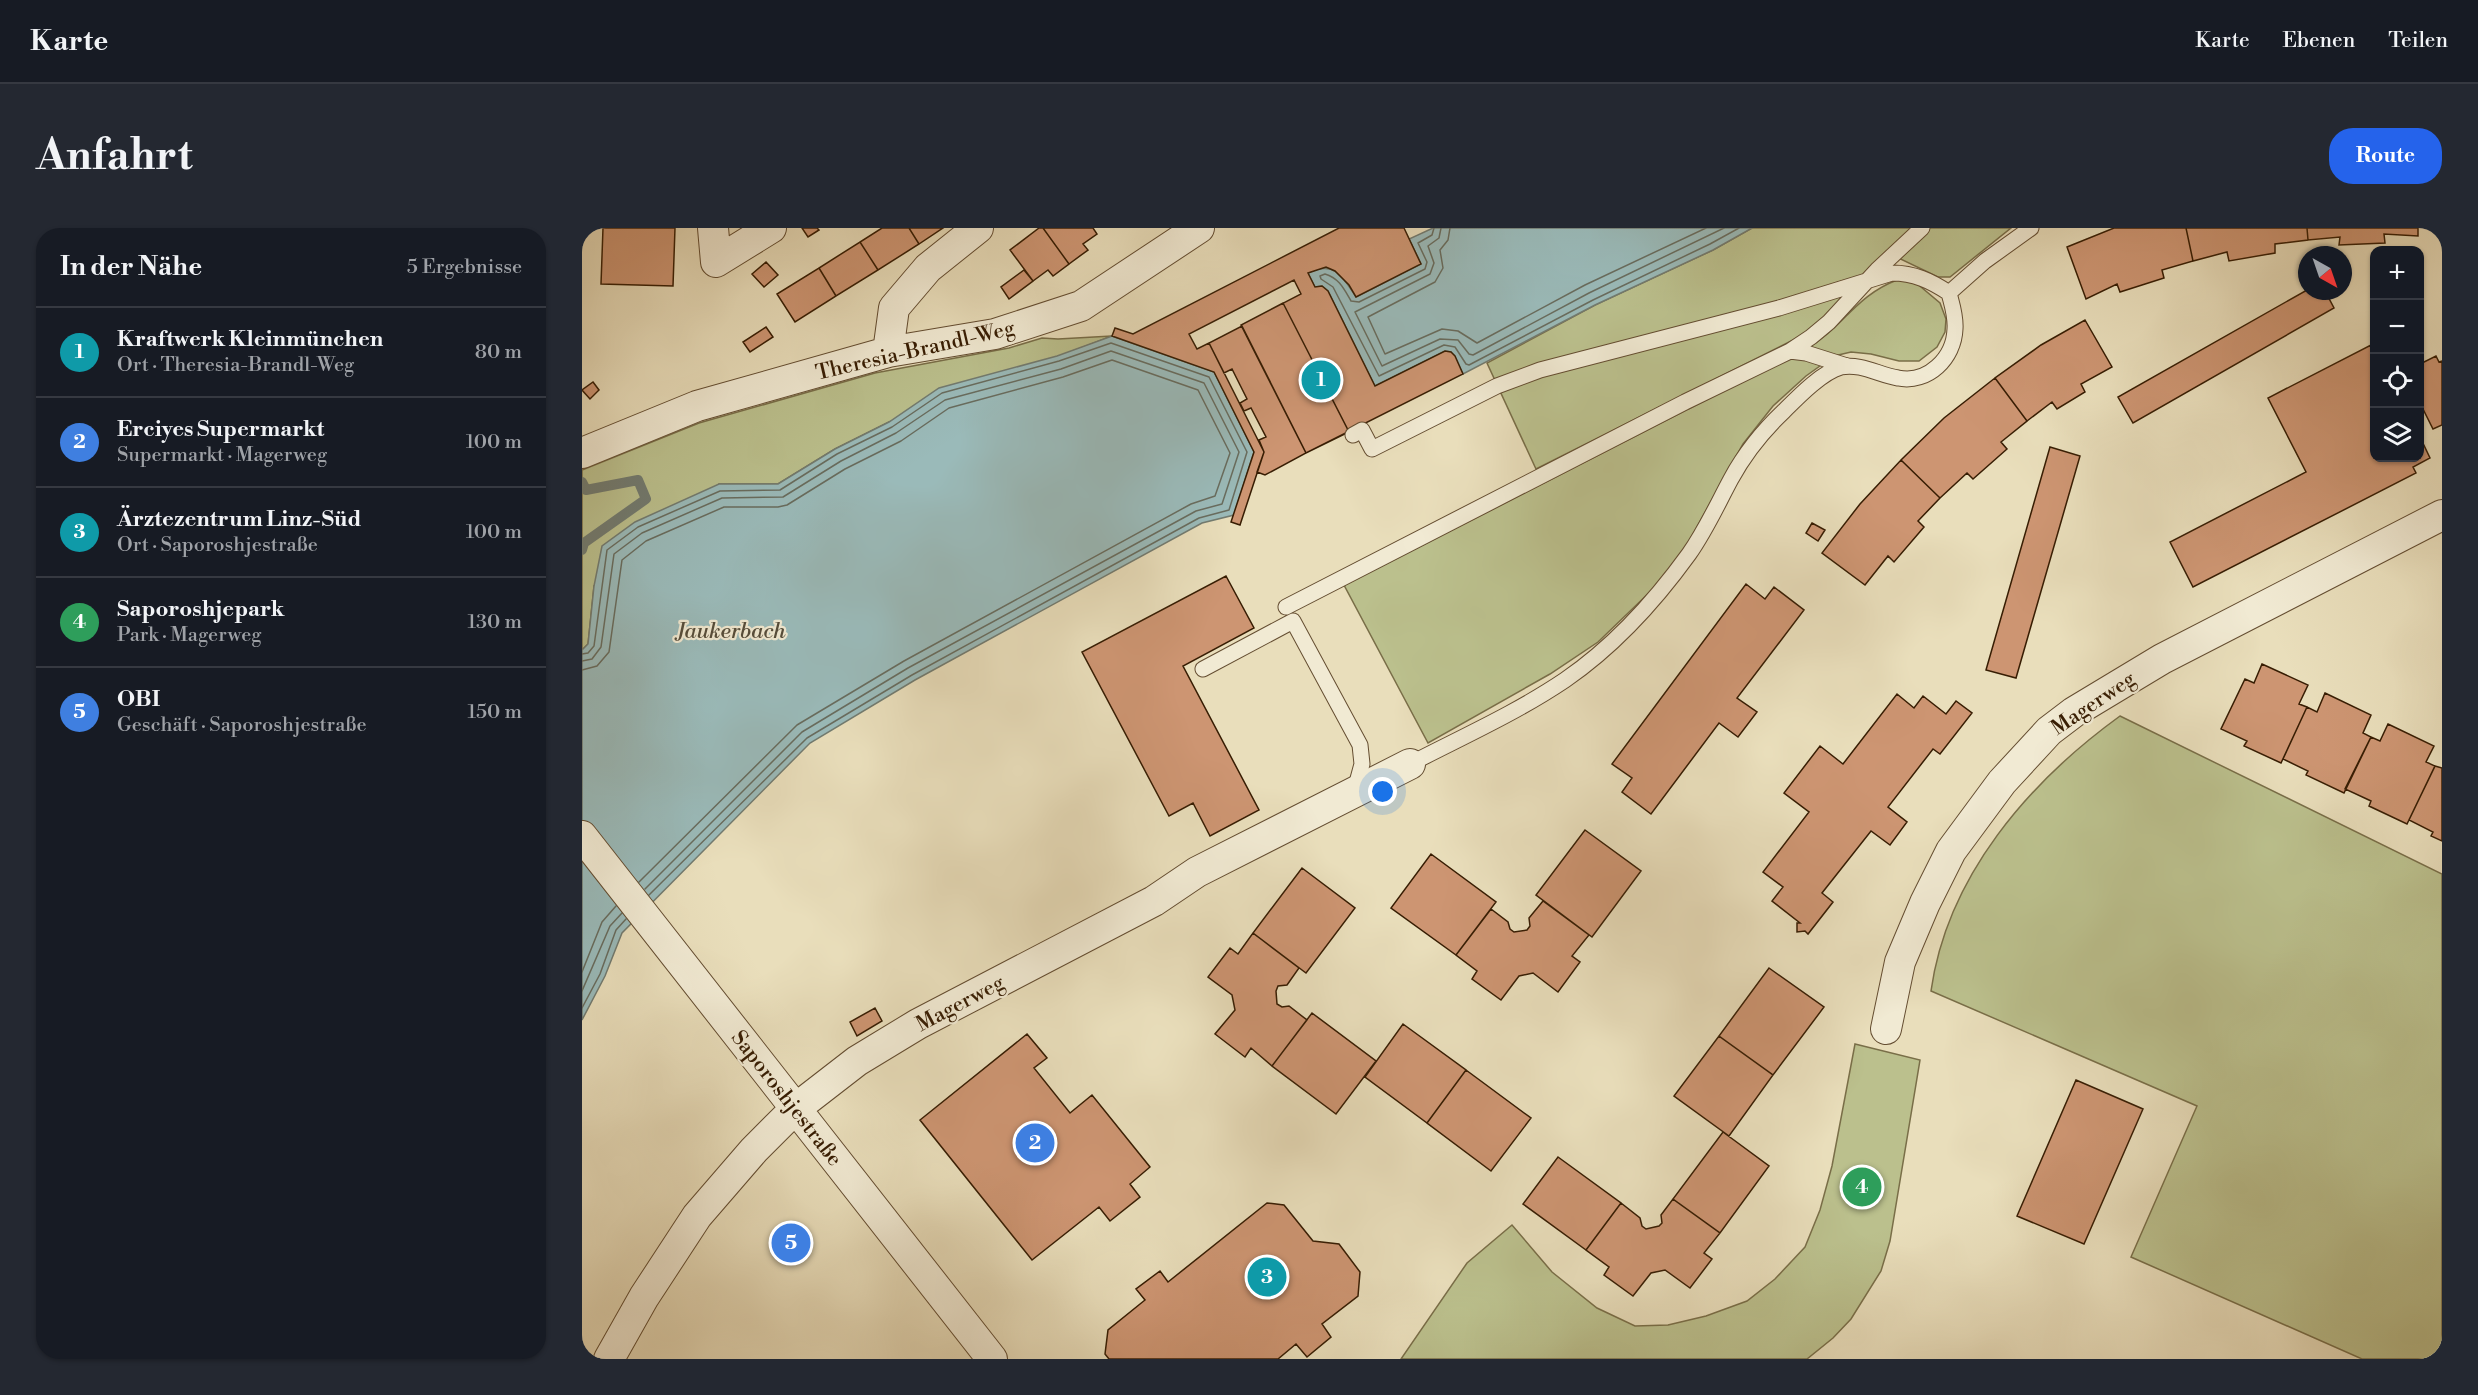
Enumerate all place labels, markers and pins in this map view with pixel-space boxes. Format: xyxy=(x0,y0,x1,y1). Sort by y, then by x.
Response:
pin: 1 xyxy=(1302,358,1340,402)
pin: 2 xyxy=(1016,1120,1054,1166)
pin: 4 xyxy=(1842,1164,1882,1210)
pin: 5 xyxy=(772,1220,810,1266)
pin: 3 xyxy=(1248,1254,1286,1300)

